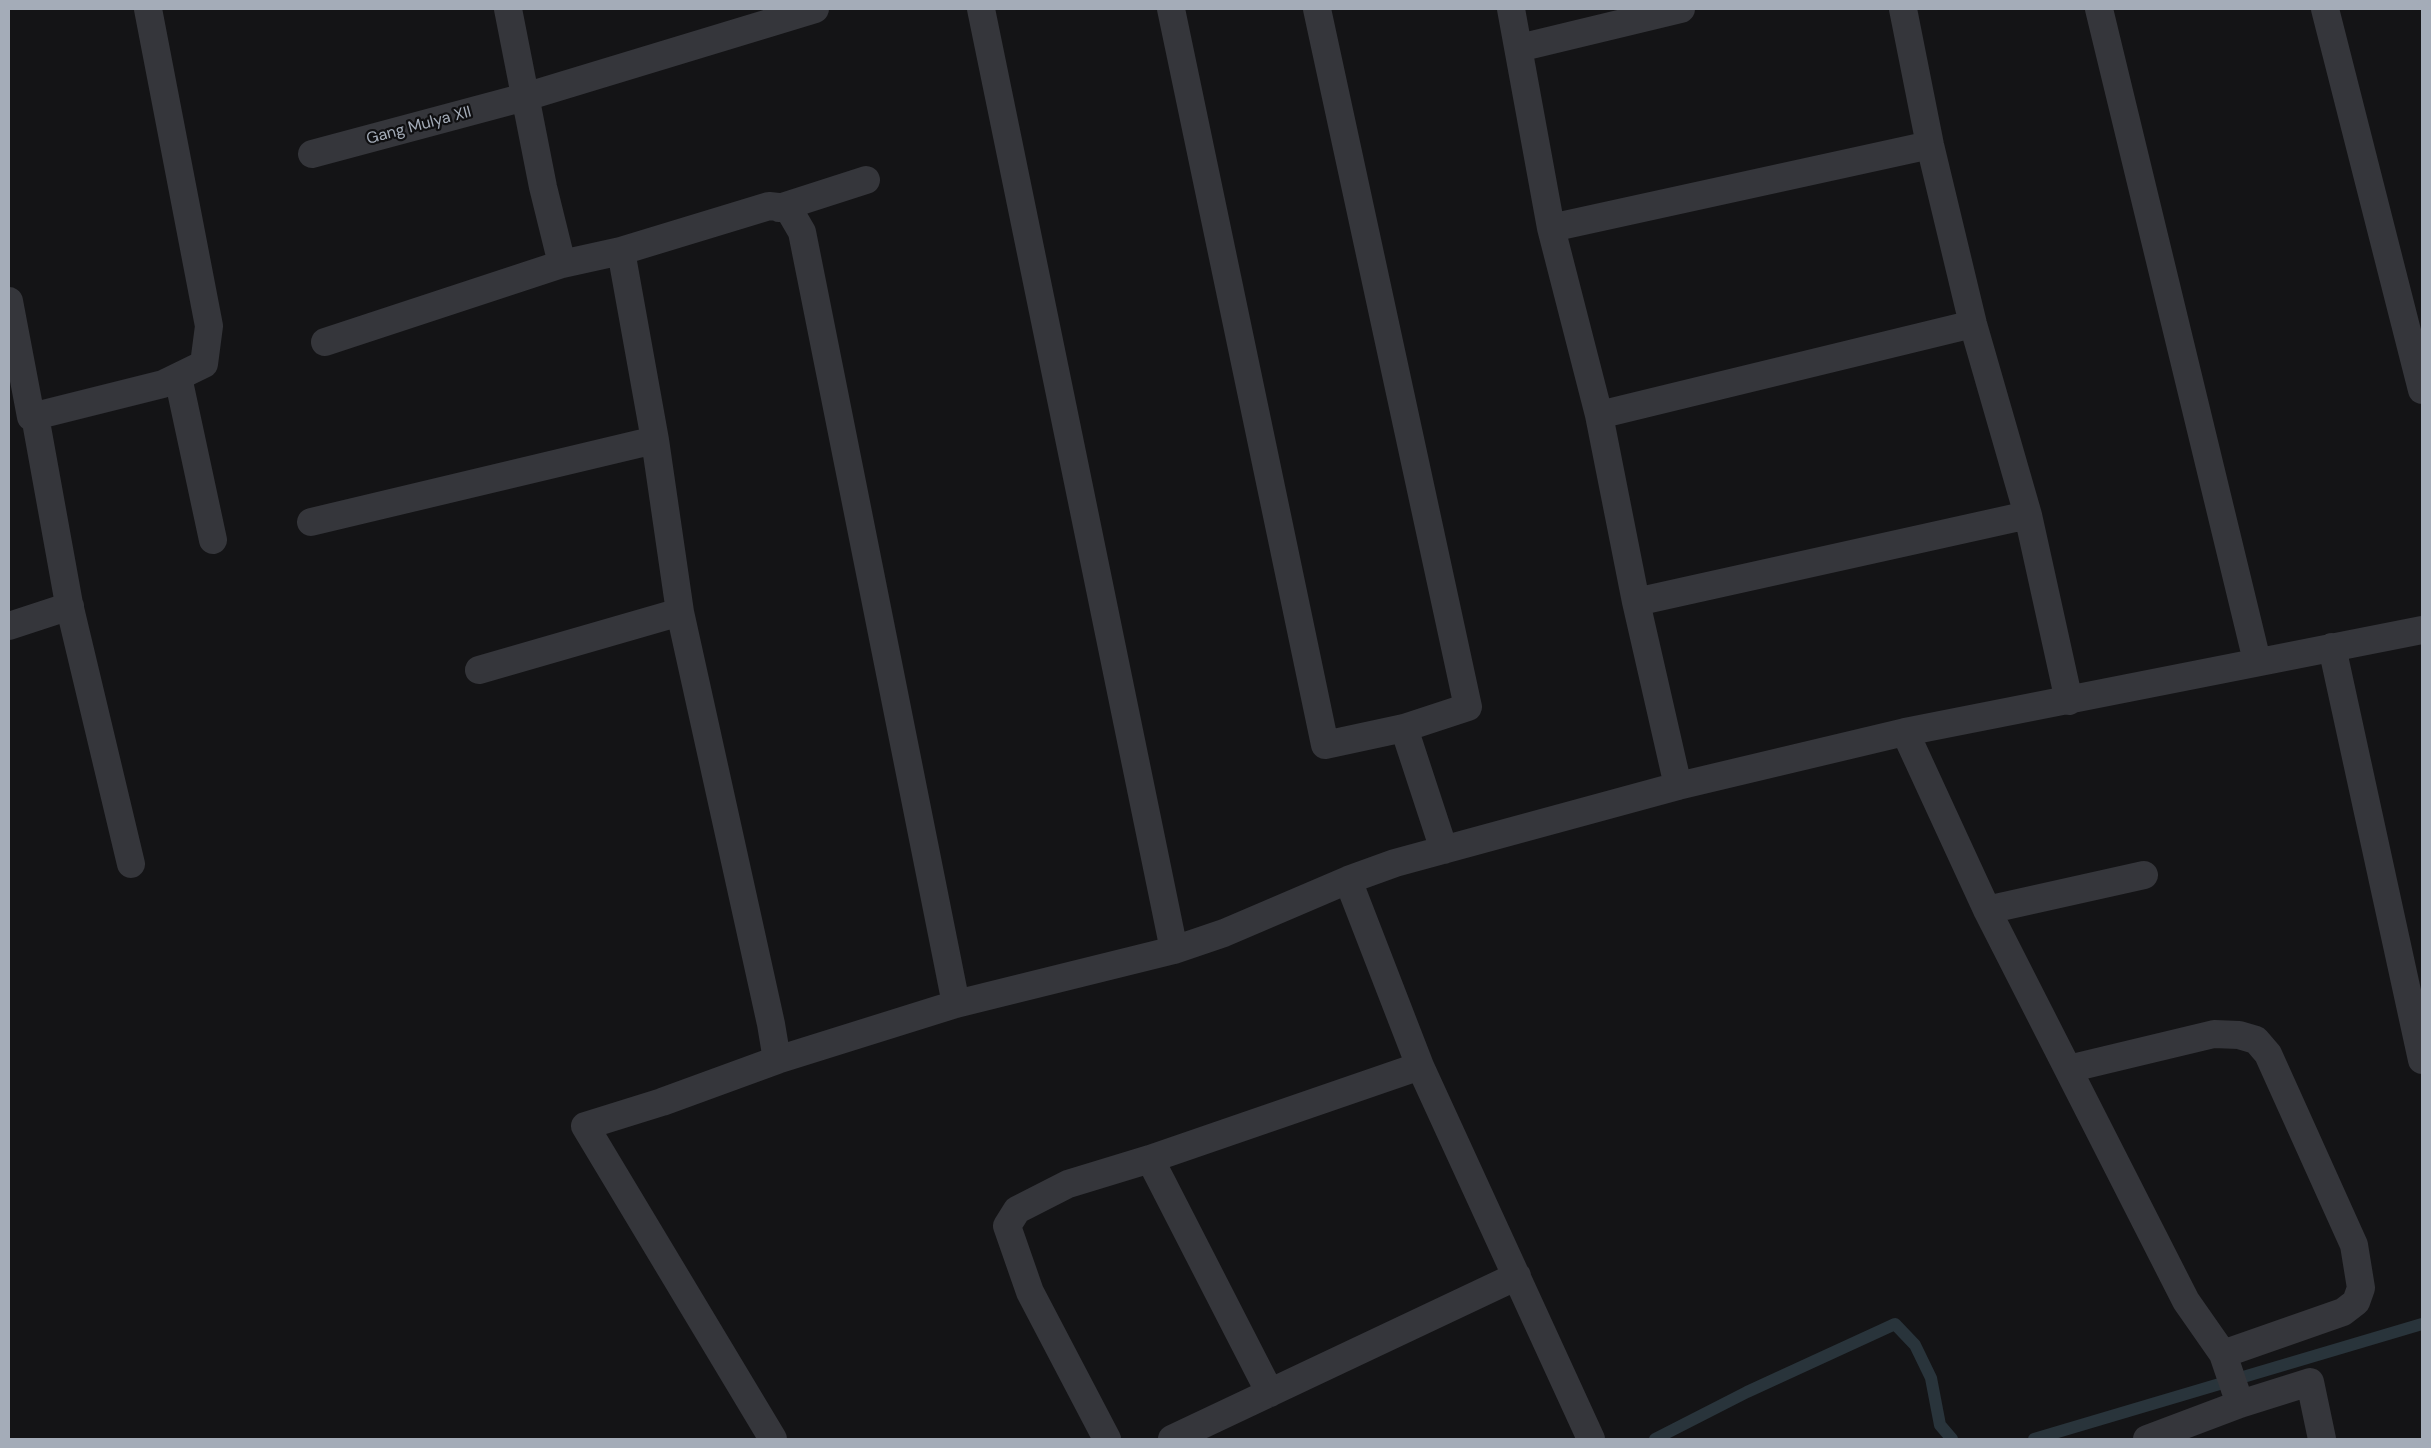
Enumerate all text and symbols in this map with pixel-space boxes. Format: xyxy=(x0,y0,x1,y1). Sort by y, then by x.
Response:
street label: Gang Mulya XII xyxy=(364,103,474,149)

